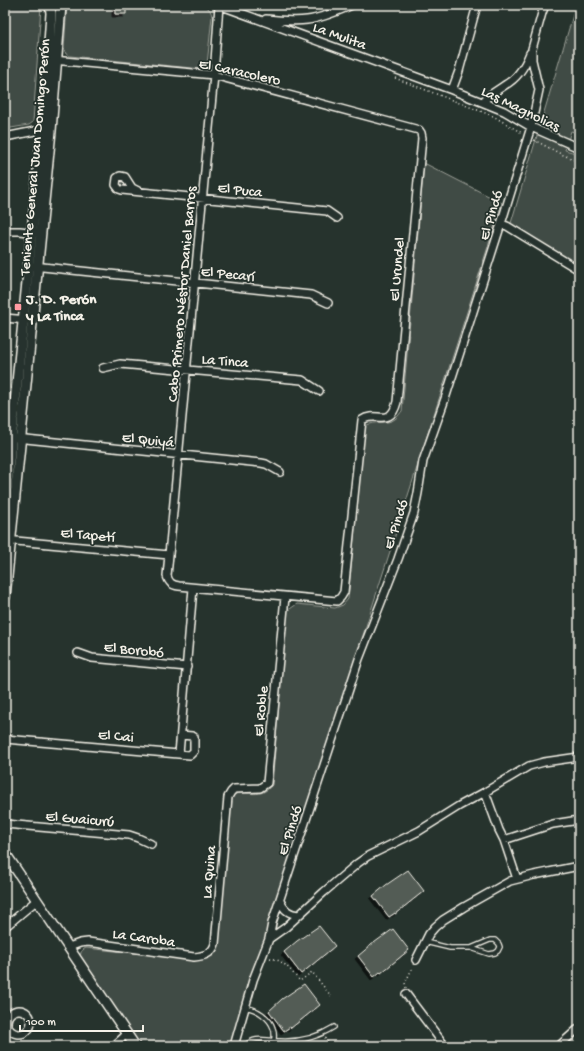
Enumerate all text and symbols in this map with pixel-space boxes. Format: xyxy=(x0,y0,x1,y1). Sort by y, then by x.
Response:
street label: La Mulita xyxy=(310,19,369,55)
street label: Teniente General Juan Domingo Perón xyxy=(17,38,55,277)
street label: El Caracolero xyxy=(197,55,282,90)
street label: Las Magnolias xyxy=(478,83,563,137)
street label: El Puca xyxy=(216,180,264,202)
street label: Cabo Primero Néstor Daniel Barros xyxy=(165,185,201,403)
street label: El Pindó xyxy=(476,188,508,243)
street label: El Urundel xyxy=(386,236,410,302)
street label: El Pecarí xyxy=(200,263,256,287)
place label: J. D. Perón y La Tinca xyxy=(25,291,97,326)
marker: J. D. Perón y La Tinca xyxy=(13,302,23,312)
street label: La Tinca xyxy=(201,351,250,373)
street label: El Quiyá xyxy=(121,429,175,453)
street label: El Pindó xyxy=(380,497,413,552)
street label: El Tapetí xyxy=(60,525,117,547)
street label: El Borobó xyxy=(103,639,165,663)
street label: El Roble xyxy=(250,685,274,737)
street label: El Cai xyxy=(97,726,135,748)
street label: El Pindó xyxy=(274,803,307,858)
street label: El Guaicurú xyxy=(45,808,115,832)
street label: La Quina xyxy=(199,844,221,899)
street label: La Caroba xyxy=(111,926,177,952)
scale bar xyxy=(20,1007,143,1033)
text: 100 m xyxy=(25,1016,56,1030)

